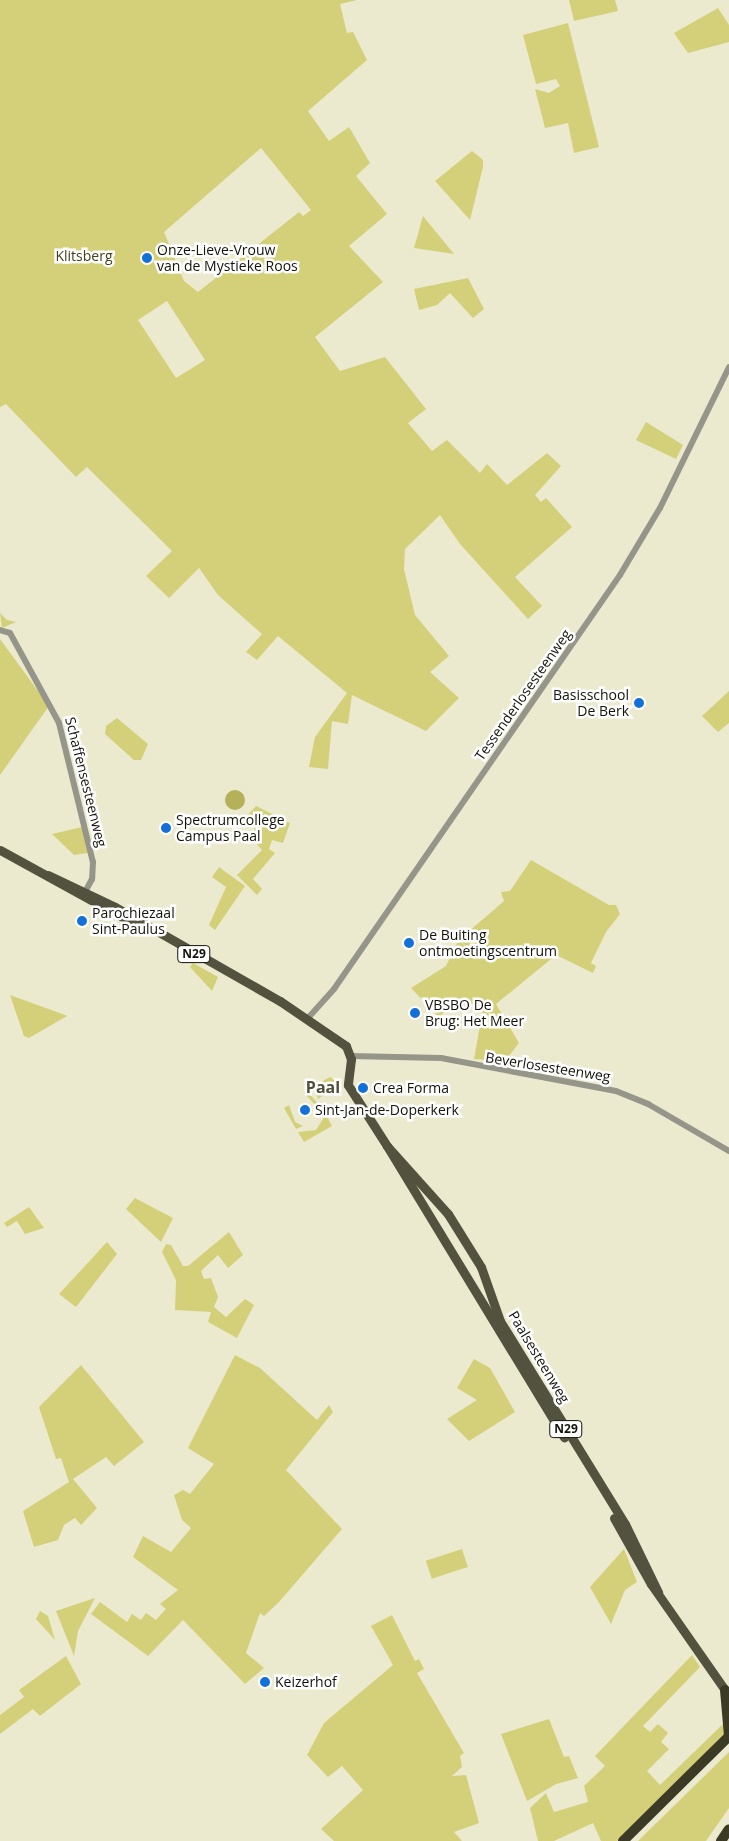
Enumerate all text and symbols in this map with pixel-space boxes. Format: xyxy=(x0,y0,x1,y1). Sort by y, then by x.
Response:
place label: Onze-Lieve-Vrouw van de Mystieke Roos xyxy=(157,242,298,274)
park label: Klitsberg xyxy=(55,248,113,264)
marker: Onze-Lieve-Vrouw van de Mystieke Roos xyxy=(141,252,153,264)
street label: Tessenderlosesteenweg xyxy=(471,626,575,764)
place label: Basisschool De Berk xyxy=(553,687,629,720)
marker: Basisschool De Berk xyxy=(633,697,645,709)
street label: Schaffensesteenweg xyxy=(62,715,110,849)
place label: Spectrumcollege Campus Paal xyxy=(176,812,285,844)
marker: Spectrumcollege Campus Paal xyxy=(160,822,172,834)
place label: Parochiezaal Sint-Paulus xyxy=(92,905,175,938)
marker: Parochiezaal Sint-Paulus xyxy=(76,915,88,927)
place label: De Buiting ontmoetingscentrum xyxy=(419,927,557,960)
marker: De Buiting ontmoetingscentrum xyxy=(403,937,415,949)
road number: N29 xyxy=(176,944,212,964)
place label: VBSBO De Brug: Het Meer xyxy=(425,997,524,1030)
marker: VBSBO De Brug: Het Meer xyxy=(409,1007,421,1019)
street label: Beverlosesteenweg xyxy=(484,1049,612,1085)
district label: Paal xyxy=(306,1077,340,1097)
place label: Crea Forma xyxy=(373,1080,449,1096)
marker: Crea Forma xyxy=(357,1082,369,1094)
place label: Sint-Jan-de-Doperkerk xyxy=(315,1102,459,1118)
marker: Sint-Jan-de-Doperkerk xyxy=(299,1104,311,1116)
street label: Paalsesteenweg xyxy=(505,1308,573,1406)
road number: N29 xyxy=(548,1420,584,1438)
place label: Keizerhof xyxy=(275,1674,337,1690)
marker: Keizerhof xyxy=(259,1676,271,1688)

